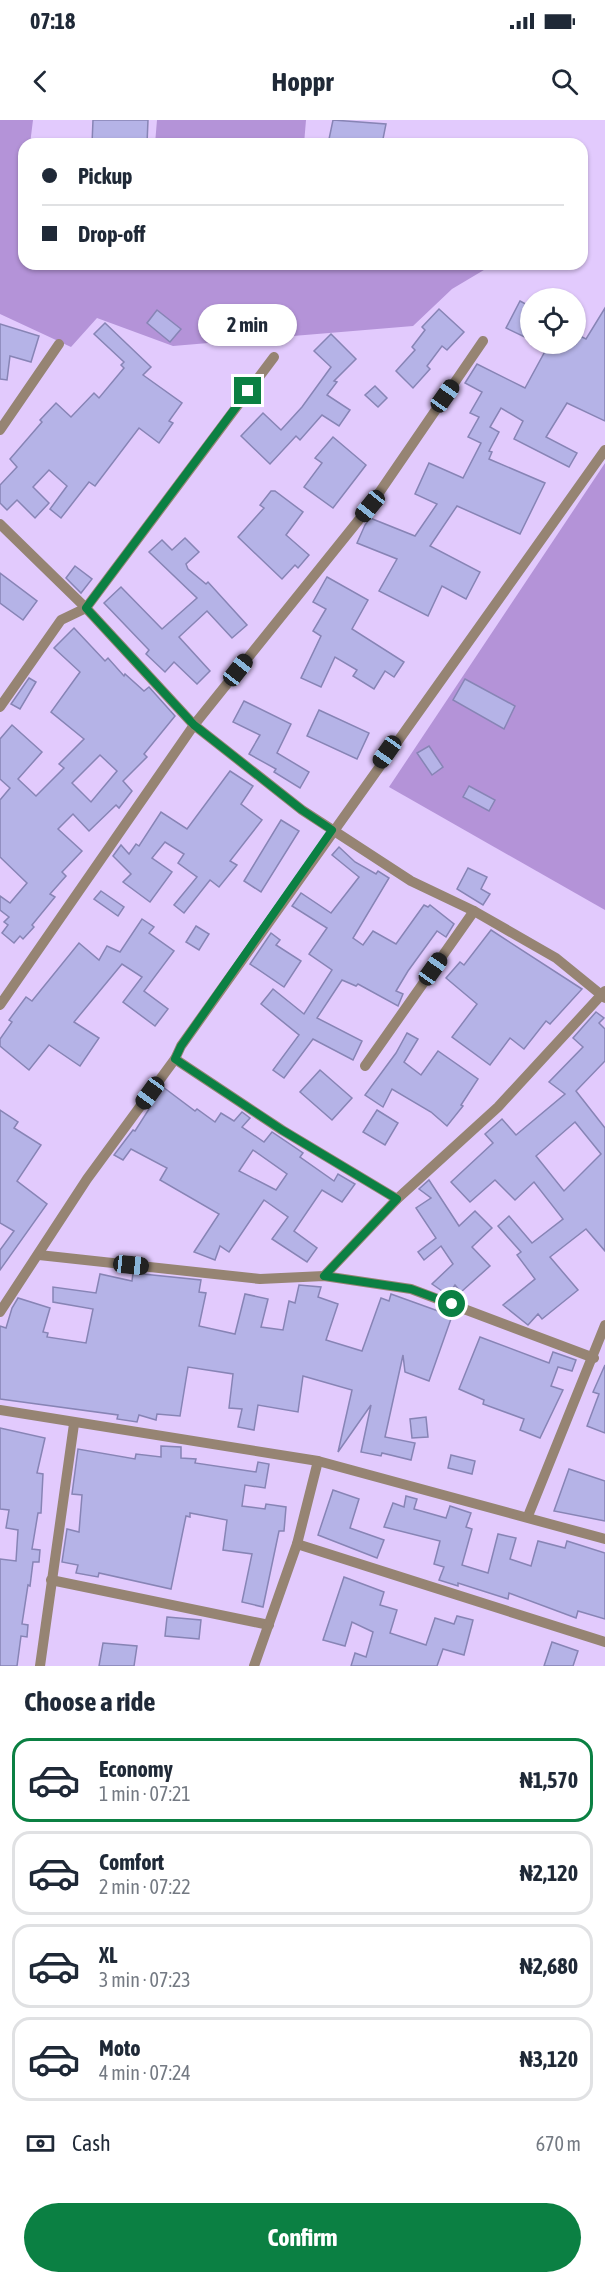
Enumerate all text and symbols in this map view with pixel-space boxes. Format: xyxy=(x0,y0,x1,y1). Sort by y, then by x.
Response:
text: 07:18 xyxy=(30,8,75,34)
icon: back xyxy=(24,65,57,98)
icon: search xyxy=(548,65,581,98)
text: Hoppr xyxy=(272,66,333,97)
text: Pickup xyxy=(78,163,133,189)
text: Drop-off xyxy=(78,221,145,247)
map controls xyxy=(520,288,586,354)
button: locate xyxy=(520,288,586,354)
callout: 2 min xyxy=(198,304,298,346)
text: 2 min xyxy=(227,313,268,336)
car xyxy=(427,376,463,416)
route end xyxy=(234,377,261,404)
car xyxy=(352,486,388,526)
car xyxy=(220,650,256,690)
car xyxy=(369,732,405,772)
car xyxy=(415,949,451,989)
car xyxy=(132,1073,168,1113)
car xyxy=(112,1254,150,1276)
route start xyxy=(438,1290,465,1317)
text: Choose a ride xyxy=(24,1686,156,1717)
icon: car xyxy=(27,1753,81,1807)
text: Economy xyxy=(99,1756,173,1782)
text: ₦1,570 xyxy=(520,1767,578,1793)
text: 1 min · 07:21 xyxy=(99,1782,191,1805)
icon: car xyxy=(27,1846,81,1900)
text: Comfort xyxy=(99,1849,164,1875)
text: ₦2,120 xyxy=(520,1860,578,1886)
text: 2 min · 07:22 xyxy=(99,1875,191,1898)
icon: car xyxy=(27,1939,81,1993)
text: XL xyxy=(99,1942,117,1968)
text: ₦2,680 xyxy=(520,1953,578,1979)
text: 3 min · 07:23 xyxy=(99,1968,191,1991)
icon: car xyxy=(27,2032,81,2086)
text: Moto xyxy=(99,2035,141,2061)
text: ₦3,120 xyxy=(520,2046,578,2072)
text: 4 min · 07:24 xyxy=(99,2061,191,2084)
icon: cash xyxy=(24,2127,57,2160)
text: Cash xyxy=(72,2130,111,2156)
text: 670 m xyxy=(536,2132,581,2155)
button: Confirm xyxy=(24,2203,581,2272)

